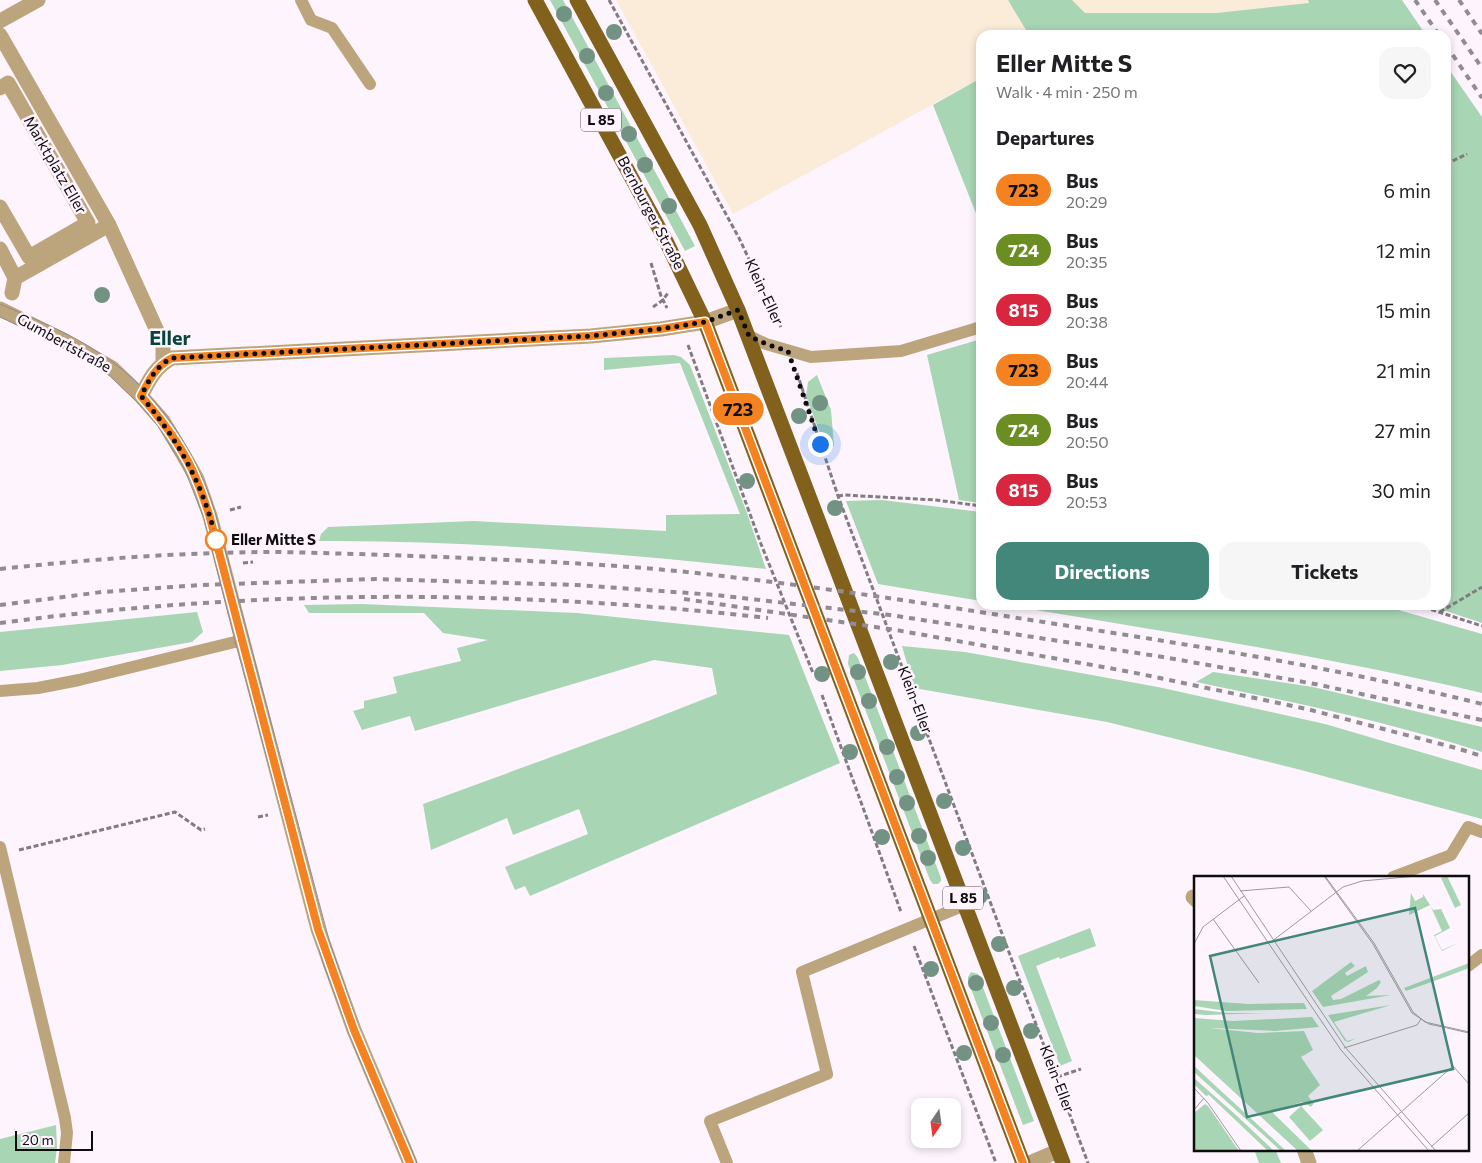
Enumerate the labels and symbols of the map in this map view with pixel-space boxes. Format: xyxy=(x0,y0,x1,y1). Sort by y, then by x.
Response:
road number: L 85 xyxy=(581,108,621,132)
street label: Marktplatz Eller xyxy=(21,112,91,217)
street label: Bernburger Straße xyxy=(614,153,689,272)
street label: Klein-Eller xyxy=(742,256,788,328)
street label: Gumbertstraße xyxy=(14,309,115,375)
district label: Eller xyxy=(149,325,191,349)
line badge: 723 xyxy=(709,393,767,425)
your location xyxy=(808,432,833,457)
marker: Eller Mitte S xyxy=(205,529,227,551)
place label: Eller Mitte S xyxy=(231,530,316,548)
street label: Klein-Eller xyxy=(895,663,937,736)
inset map xyxy=(1194,876,1470,1150)
road number: L 85 xyxy=(943,886,983,910)
street label: Klein-Eller xyxy=(1037,1042,1079,1115)
north arrow xyxy=(911,1098,961,1148)
scale bar xyxy=(15,1128,92,1151)

